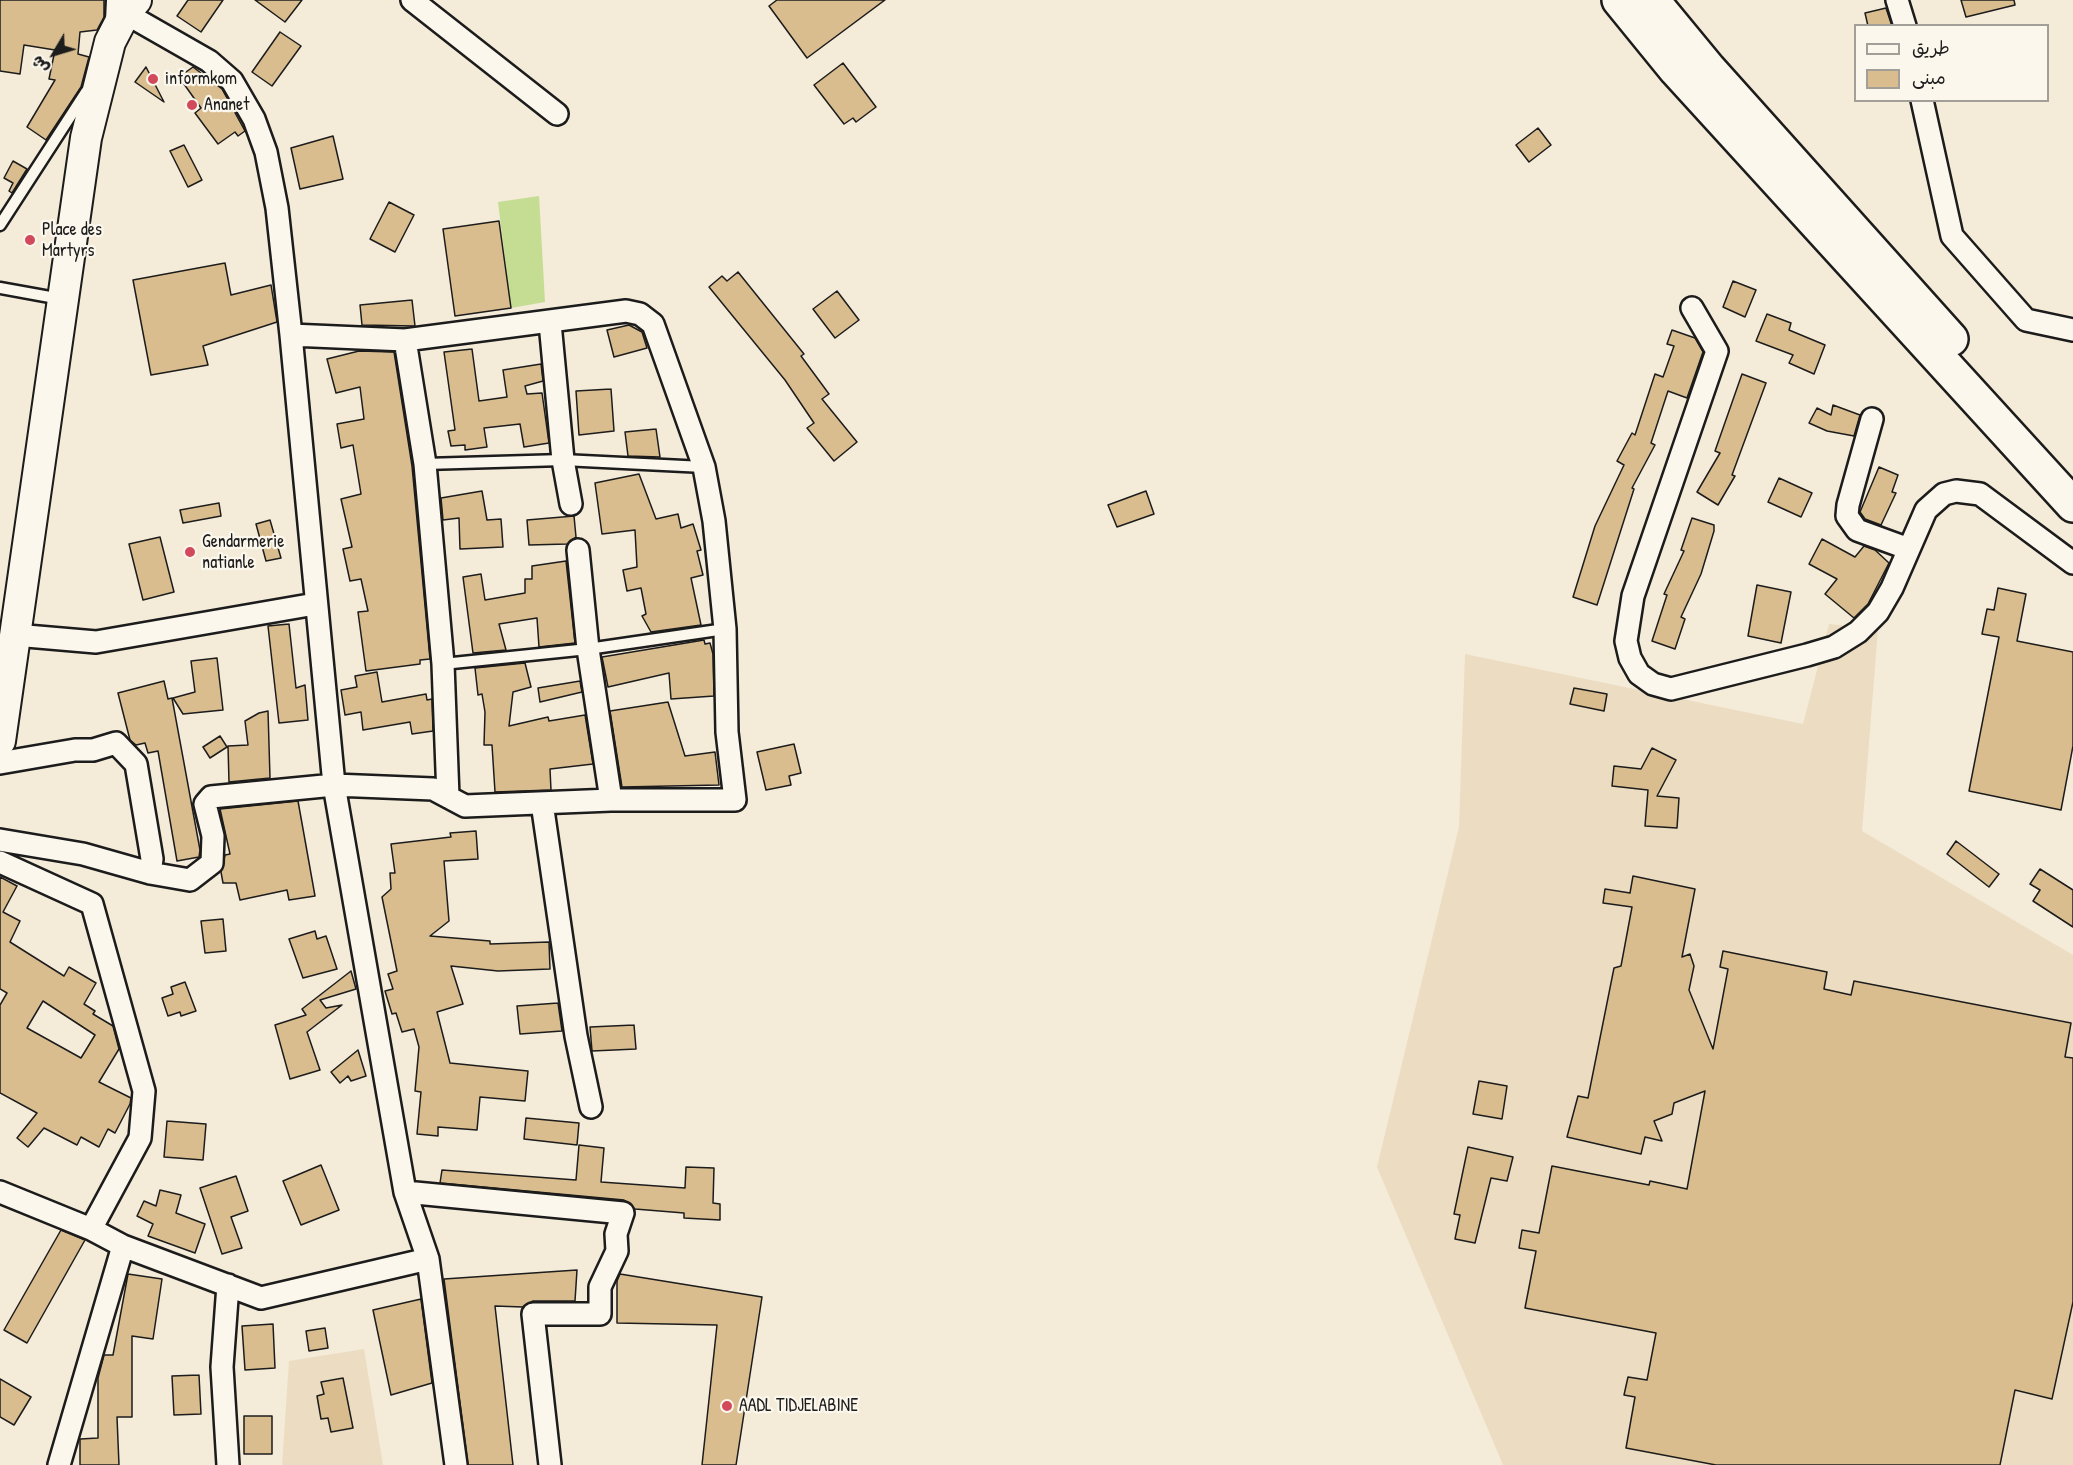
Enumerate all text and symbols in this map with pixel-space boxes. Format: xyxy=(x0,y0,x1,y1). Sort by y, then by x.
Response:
north arrow xyxy=(24,24,84,84)
legend xyxy=(1854,24,2049,102)
text: طريق xyxy=(1912,35,1950,60)
text: ش xyxy=(26,51,54,79)
text: مبنى xyxy=(1912,65,1946,90)
place label: informkom xyxy=(165,68,237,90)
marker: informkom xyxy=(146,72,160,86)
place label: Ananet xyxy=(204,94,249,116)
marker: Ananet xyxy=(185,98,199,112)
place label: Place des Martyrs xyxy=(42,219,102,262)
marker: Place des Martyrs xyxy=(23,233,37,247)
place label: Gendarmerie natianle xyxy=(202,531,284,574)
marker: Gendarmerie natianle xyxy=(183,545,197,559)
place label: AADL TIDJELABINE xyxy=(739,1395,858,1417)
marker: AADL TIDJELABINE xyxy=(720,1399,734,1413)

